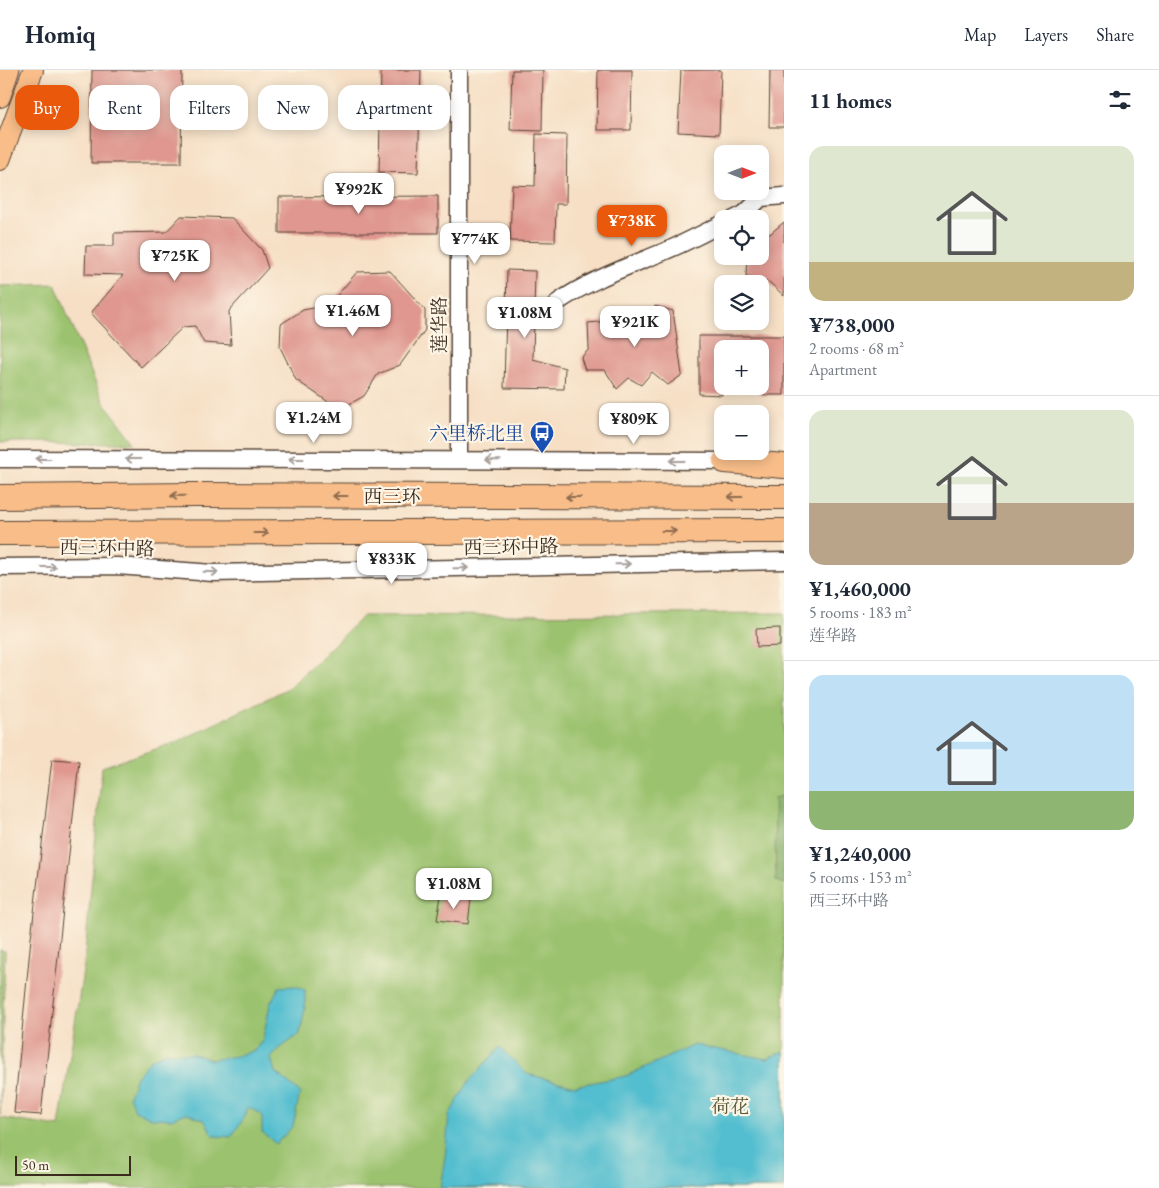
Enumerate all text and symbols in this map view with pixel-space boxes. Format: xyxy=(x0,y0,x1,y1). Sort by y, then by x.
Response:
text: Homiq xyxy=(25,19,96,50)
text: Map xyxy=(964,23,996,46)
text: Layers xyxy=(1024,23,1068,46)
text: Share xyxy=(1096,23,1134,46)
chip: Buy xyxy=(15,85,79,130)
chip: Rent xyxy=(89,85,160,130)
chip: Filters xyxy=(170,85,248,130)
chip: New xyxy=(258,85,328,130)
chip: Apartment xyxy=(338,85,450,130)
icon: filters xyxy=(1106,86,1134,114)
text: 11 homes xyxy=(809,87,892,114)
north arrow xyxy=(714,145,769,200)
map controls xyxy=(714,145,769,460)
pin: ¥992K xyxy=(324,172,394,215)
text: ¥992K xyxy=(335,178,383,199)
icon: home xyxy=(927,178,1017,268)
pin: ¥738K xyxy=(597,204,667,247)
text: ¥738K xyxy=(608,210,656,231)
button: locate xyxy=(714,210,769,265)
pin: ¥774K xyxy=(440,222,510,265)
text: ¥774K xyxy=(451,228,499,249)
pin: ¥725K xyxy=(140,240,210,282)
text: ¥725K xyxy=(151,245,199,266)
button: layers xyxy=(714,275,769,330)
pin: ¥1.46M xyxy=(312,294,394,337)
street label: 莲华路 xyxy=(427,296,452,354)
pin: ¥1.08M xyxy=(484,296,566,339)
text: ¥1.46M xyxy=(326,300,380,321)
text: ¥1.08M xyxy=(498,302,552,323)
pin: ¥921K xyxy=(600,306,670,348)
text: ¥921K xyxy=(611,311,659,332)
text: ¥738,000 xyxy=(809,311,895,338)
text: 2 rooms · 68 m² xyxy=(809,338,904,359)
button: + xyxy=(714,340,769,395)
text: Apartment xyxy=(809,359,877,380)
pin: ¥1.24M xyxy=(273,402,355,444)
pin: ¥809K xyxy=(599,402,669,445)
button: − xyxy=(714,405,769,460)
text: ¥1.24M xyxy=(287,407,341,428)
text: ¥809K xyxy=(610,408,658,429)
bus stop icon: 六里桥北里 xyxy=(529,420,555,454)
place label: 六里桥北里 xyxy=(429,421,524,446)
icon: home xyxy=(927,443,1017,533)
one-way arrow xyxy=(36,454,52,464)
one-way arrow xyxy=(125,454,142,464)
one-way arrow xyxy=(288,454,304,464)
one-way arrow xyxy=(485,455,502,465)
one-way arrow xyxy=(669,456,685,466)
street label: 西三环 xyxy=(363,484,421,509)
one-way arrow xyxy=(170,491,186,501)
one-way arrow xyxy=(333,491,349,501)
one-way arrow xyxy=(565,492,581,501)
one-way arrow xyxy=(728,492,744,502)
one-way arrow xyxy=(660,526,677,536)
one-way arrow xyxy=(253,528,269,538)
street label: 西三环中路 xyxy=(463,534,559,560)
street label: 西三环中路 xyxy=(59,535,155,561)
pin: ¥833K xyxy=(357,542,427,585)
text: ¥833K xyxy=(368,548,416,569)
one-way arrow xyxy=(615,560,631,569)
one-way arrow xyxy=(40,562,57,572)
one-way arrow xyxy=(453,563,469,572)
one-way arrow xyxy=(202,567,219,577)
text: ¥1,460,000 xyxy=(809,575,911,602)
text: 5 rooms · 183 m² xyxy=(809,602,912,623)
text: 莲华路 xyxy=(809,625,857,646)
icon: home xyxy=(927,708,1017,798)
text: ¥1,240,000 xyxy=(809,840,911,867)
text: 5 rooms · 153 m² xyxy=(809,867,912,888)
pin: ¥1.08M xyxy=(413,868,495,910)
text: ¥1.08M xyxy=(427,873,481,894)
text: 西三环中路 xyxy=(809,890,889,911)
park label: 荷花 xyxy=(711,1094,749,1119)
scale bar xyxy=(15,1153,131,1176)
text: 50 m xyxy=(22,1156,49,1174)

